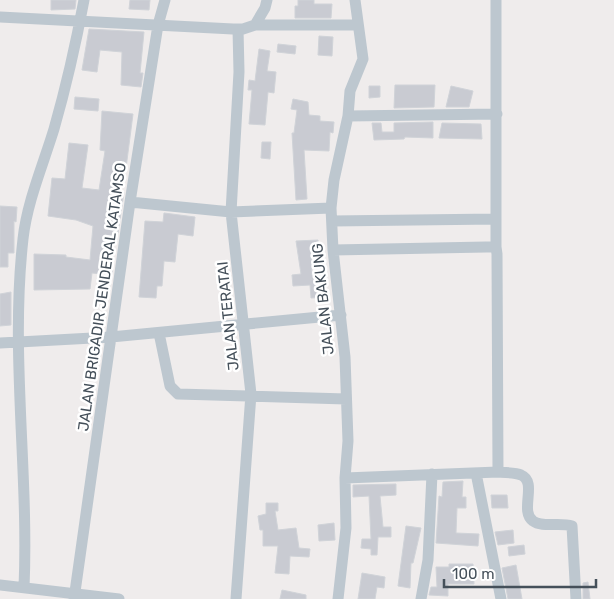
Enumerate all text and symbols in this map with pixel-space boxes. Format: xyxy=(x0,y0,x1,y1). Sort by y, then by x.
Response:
street label: JALAN BRIGADIR JENDERAL KATAMSO xyxy=(74,162,130,432)
street label: JALAN BAKUNG xyxy=(308,242,338,356)
street label: JALAN TERATAI xyxy=(213,260,243,372)
scale bar xyxy=(444,556,596,588)
text: 100 m xyxy=(452,565,494,583)

